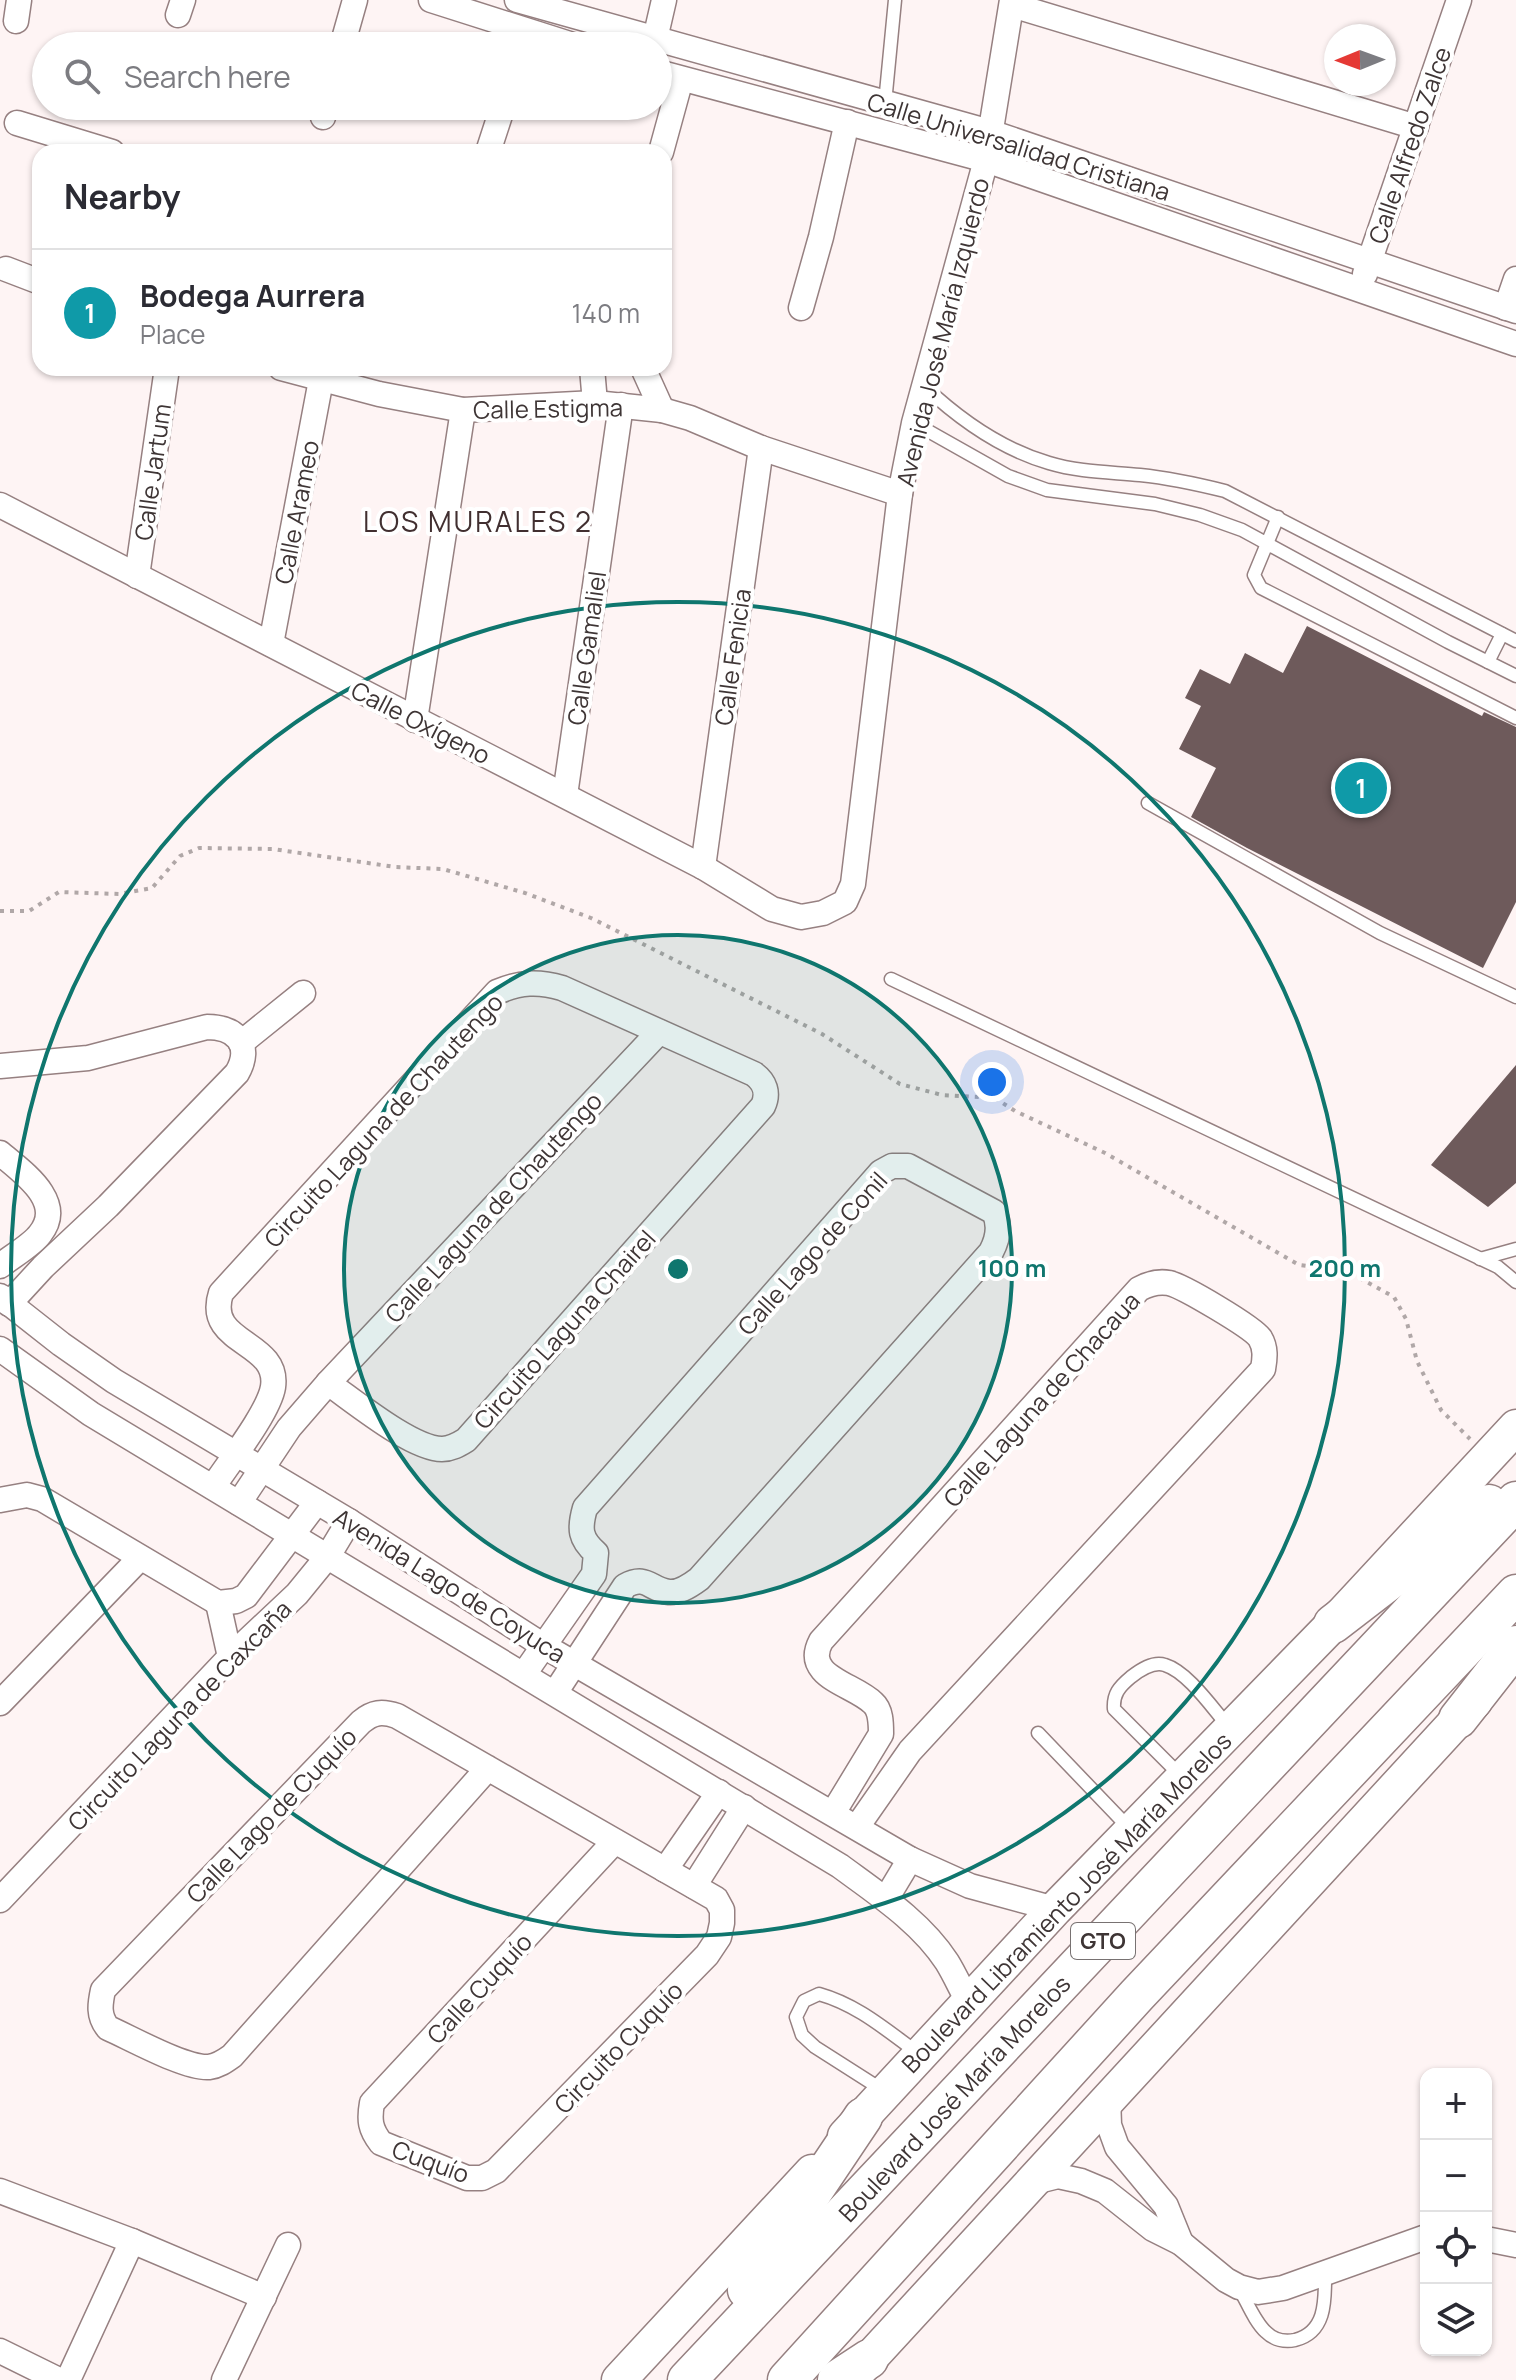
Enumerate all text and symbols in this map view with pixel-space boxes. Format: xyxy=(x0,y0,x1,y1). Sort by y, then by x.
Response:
north arrow xyxy=(1324,24,1396,96)
search box xyxy=(32,32,672,120)
street label: Calle Alfredo Zalce xyxy=(1360,42,1458,248)
icon: search xyxy=(60,54,104,98)
text: Search here xyxy=(124,56,291,97)
street label: Calle Universalidad Cristiana xyxy=(864,84,1174,208)
text: Nearby xyxy=(64,173,180,219)
street label: Avenida José María Izquierdo xyxy=(888,174,996,490)
text: Bodega Aurrera xyxy=(140,275,365,316)
text: 1 xyxy=(84,295,96,331)
text: 140 m xyxy=(571,295,640,331)
text: Place xyxy=(140,316,205,352)
street label: Calle Estigma xyxy=(473,390,623,426)
street label: Calle Jartum xyxy=(126,401,178,543)
street label: Calle Arameo xyxy=(266,437,326,587)
district label: LOS MURALES 2 xyxy=(363,502,593,540)
street label: Calle Gamaliel xyxy=(559,569,613,727)
street label: Calle Fenicia xyxy=(706,587,758,727)
street label: Calle Oxígeno xyxy=(346,673,496,771)
pin: 1 xyxy=(1335,758,1387,818)
street label: Circuito Laguna de Chautengo xyxy=(256,986,510,1254)
your location xyxy=(972,1062,1012,1102)
street label: Calle Laguna de Chautengo xyxy=(377,1084,609,1330)
street label: Calle Lago de Conil xyxy=(730,1164,894,1342)
street label: Circuito Laguna Chairel xyxy=(466,1222,662,1436)
text: 100 m xyxy=(978,1251,1046,1284)
text: 200 m xyxy=(1309,1251,1381,1284)
centre of rings xyxy=(664,1255,692,1283)
street label: Calle Laguna de Chacaua xyxy=(935,1284,1147,1514)
street label: Avenida Lago de Coyuca xyxy=(328,1500,572,1670)
street label: Circuito Laguna de Caxcaña xyxy=(60,1592,298,1838)
street label: Calle Lago de Cuquío xyxy=(179,1720,363,1910)
street label: Boulevard Libramiento José María Morelos xyxy=(894,1724,1238,2080)
road number: GTO xyxy=(1071,1923,1135,1959)
street label: Calle Cuquío xyxy=(419,1925,539,2051)
street label: Boulevard José María Morelos xyxy=(831,1967,1077,2229)
street label: Circuito Cuquío xyxy=(546,1974,690,2120)
map controls xyxy=(1420,2068,1492,2356)
button: + xyxy=(1420,2068,1492,2140)
street label: Cuquío xyxy=(388,2132,474,2190)
button: − xyxy=(1420,2140,1492,2212)
button: locate xyxy=(1420,2212,1492,2284)
button: layers xyxy=(1420,2284,1492,2356)

